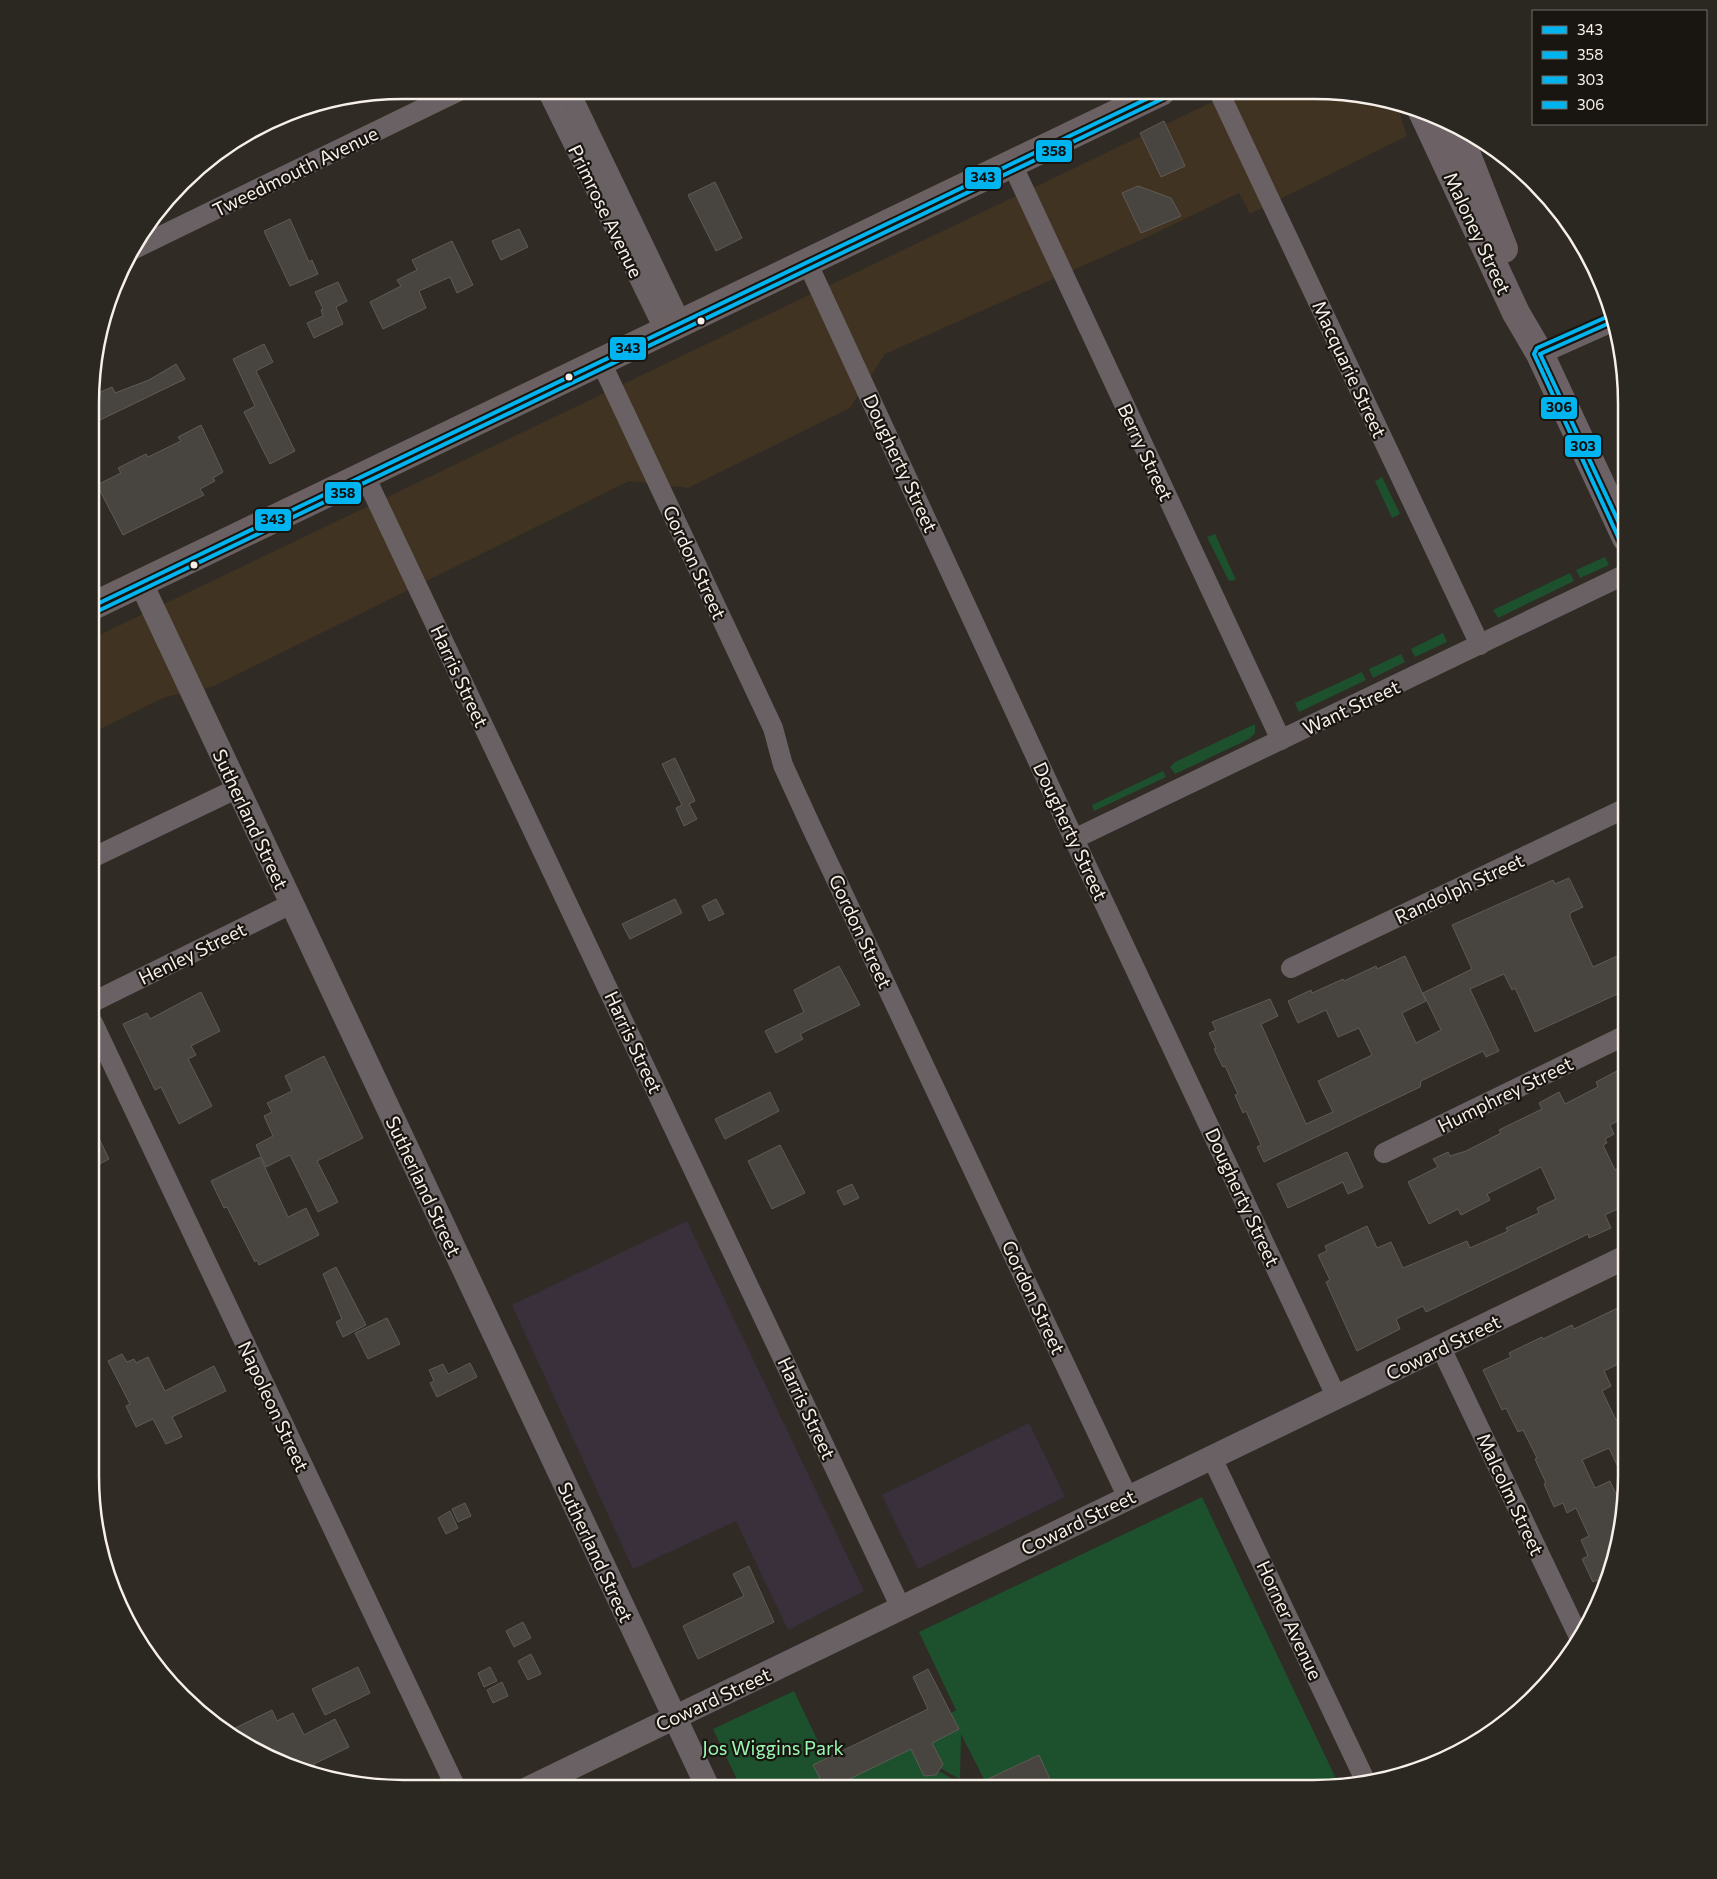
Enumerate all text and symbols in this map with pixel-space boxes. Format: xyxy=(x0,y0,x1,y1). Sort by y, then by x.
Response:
legend xyxy=(1532,10,1707,125)
text: 343 xyxy=(1577,20,1603,38)
text: 358 xyxy=(1577,45,1603,63)
text: 303 xyxy=(1577,70,1604,88)
text: 306 xyxy=(1577,95,1604,113)
street label: Tweedmouth Avenue xyxy=(209,121,381,221)
line badge: 358 xyxy=(1035,139,1073,163)
street label: Primrose Avenue xyxy=(564,141,648,281)
text: 358 xyxy=(1042,142,1067,159)
line badge: 343 xyxy=(964,166,1002,190)
text: 343 xyxy=(971,168,995,185)
street label: Maloney Street xyxy=(1440,168,1516,298)
street label: Macquarie Street xyxy=(1308,297,1392,441)
unlabelled marker xyxy=(696,316,706,326)
line badge: 343 xyxy=(609,336,647,361)
text: 343 xyxy=(616,339,640,356)
unlabelled marker xyxy=(564,372,574,382)
street label: Dougherty Street xyxy=(859,390,943,536)
line badge: 306 xyxy=(1540,396,1578,420)
text: 306 xyxy=(1546,398,1572,415)
street label: Berry Street xyxy=(1113,400,1179,504)
line badge: 303 xyxy=(1564,434,1602,458)
text: 303 xyxy=(1570,437,1596,454)
line badge: 358 xyxy=(324,481,362,505)
text: 358 xyxy=(331,484,356,501)
street label: Gordon Street xyxy=(659,501,732,623)
line badge: 343 xyxy=(254,508,292,532)
text: 343 xyxy=(261,510,285,527)
unlabelled marker xyxy=(189,560,199,570)
street label: Harris Street xyxy=(426,621,494,731)
street label: Want Street xyxy=(1299,674,1403,739)
street label: Sutherland Street xyxy=(208,745,294,893)
street label: Dougherty Street xyxy=(1029,758,1113,904)
street label: Randolph Street xyxy=(1391,848,1528,928)
street label: Gordon Street xyxy=(825,870,898,992)
street label: Henley Street xyxy=(134,917,250,989)
street label: Harris Street xyxy=(600,987,668,1097)
street label: Humphrey Street xyxy=(1434,1051,1577,1137)
street label: Sutherland Street xyxy=(381,1112,467,1260)
street label: Dougherty Street xyxy=(1201,1124,1285,1270)
street label: Gordon Street xyxy=(998,1236,1071,1358)
street label: Coward Street xyxy=(1382,1309,1504,1385)
street label: Napoleon Street xyxy=(234,1337,314,1475)
street label: Harris Street xyxy=(773,1353,841,1463)
street label: Malcolm Street xyxy=(1473,1429,1549,1559)
street label: Sutherland Street xyxy=(553,1478,639,1626)
street label: Coward Street xyxy=(1017,1484,1139,1560)
street label: Horner Avenue xyxy=(1252,1557,1328,1683)
street label: Coward Street xyxy=(652,1662,774,1736)
park label: Jos Wiggins Park xyxy=(702,1736,844,1759)

